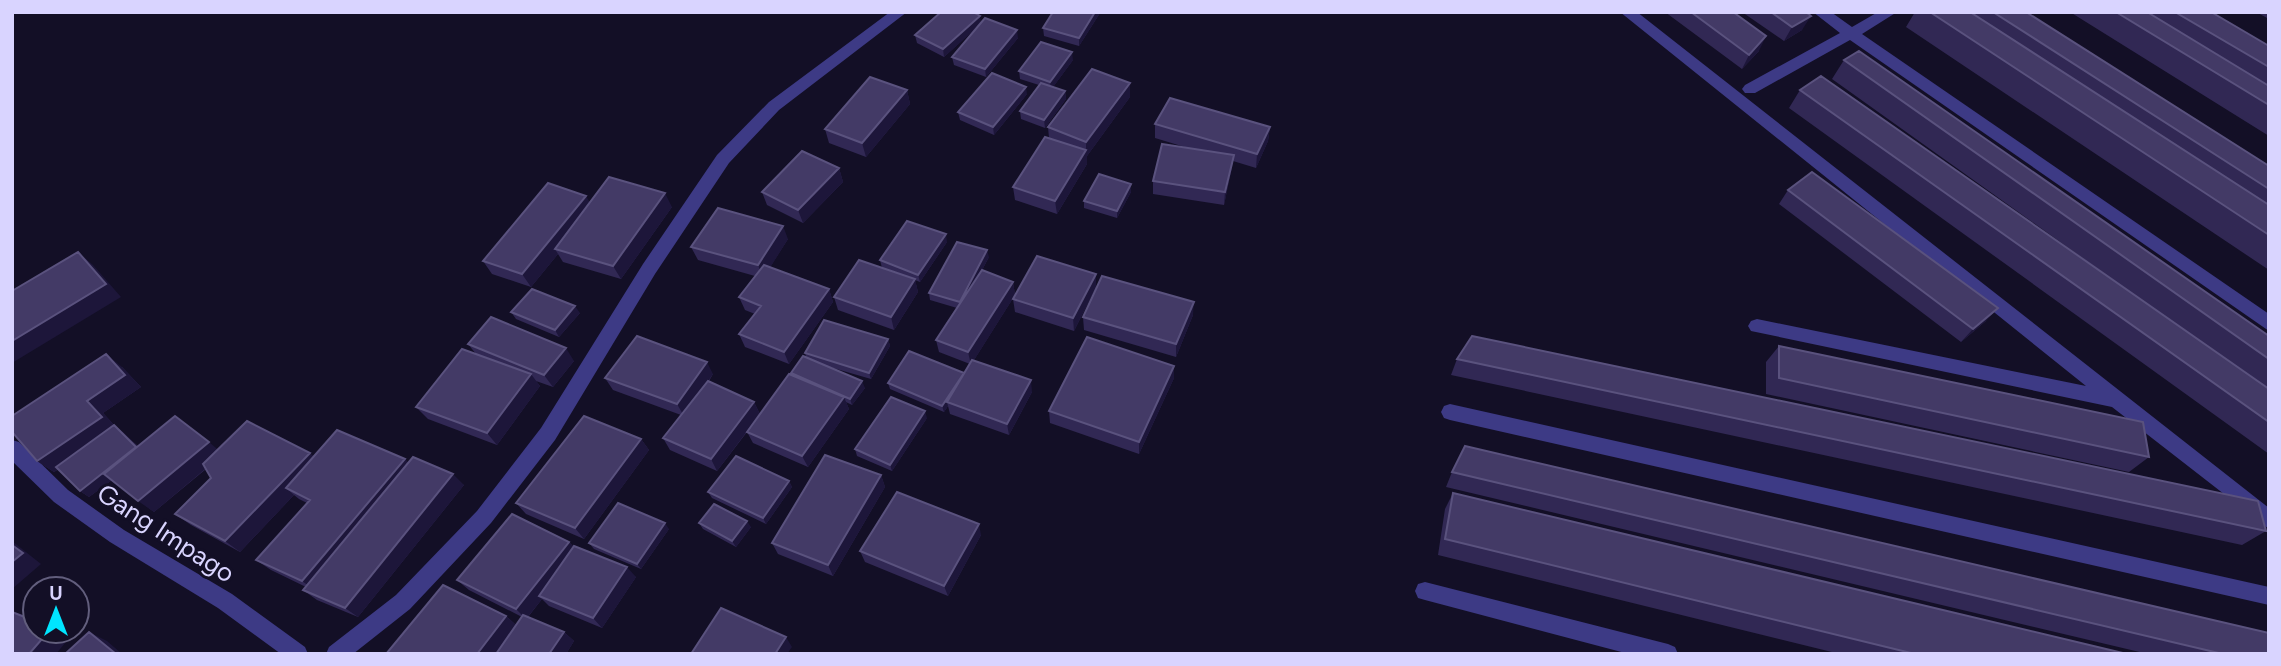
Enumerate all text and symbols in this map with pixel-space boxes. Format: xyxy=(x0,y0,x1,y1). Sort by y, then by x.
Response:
street label: Gang Impago xyxy=(91,477,241,589)
north arrow xyxy=(21,575,91,645)
text: U xyxy=(49,582,63,605)

